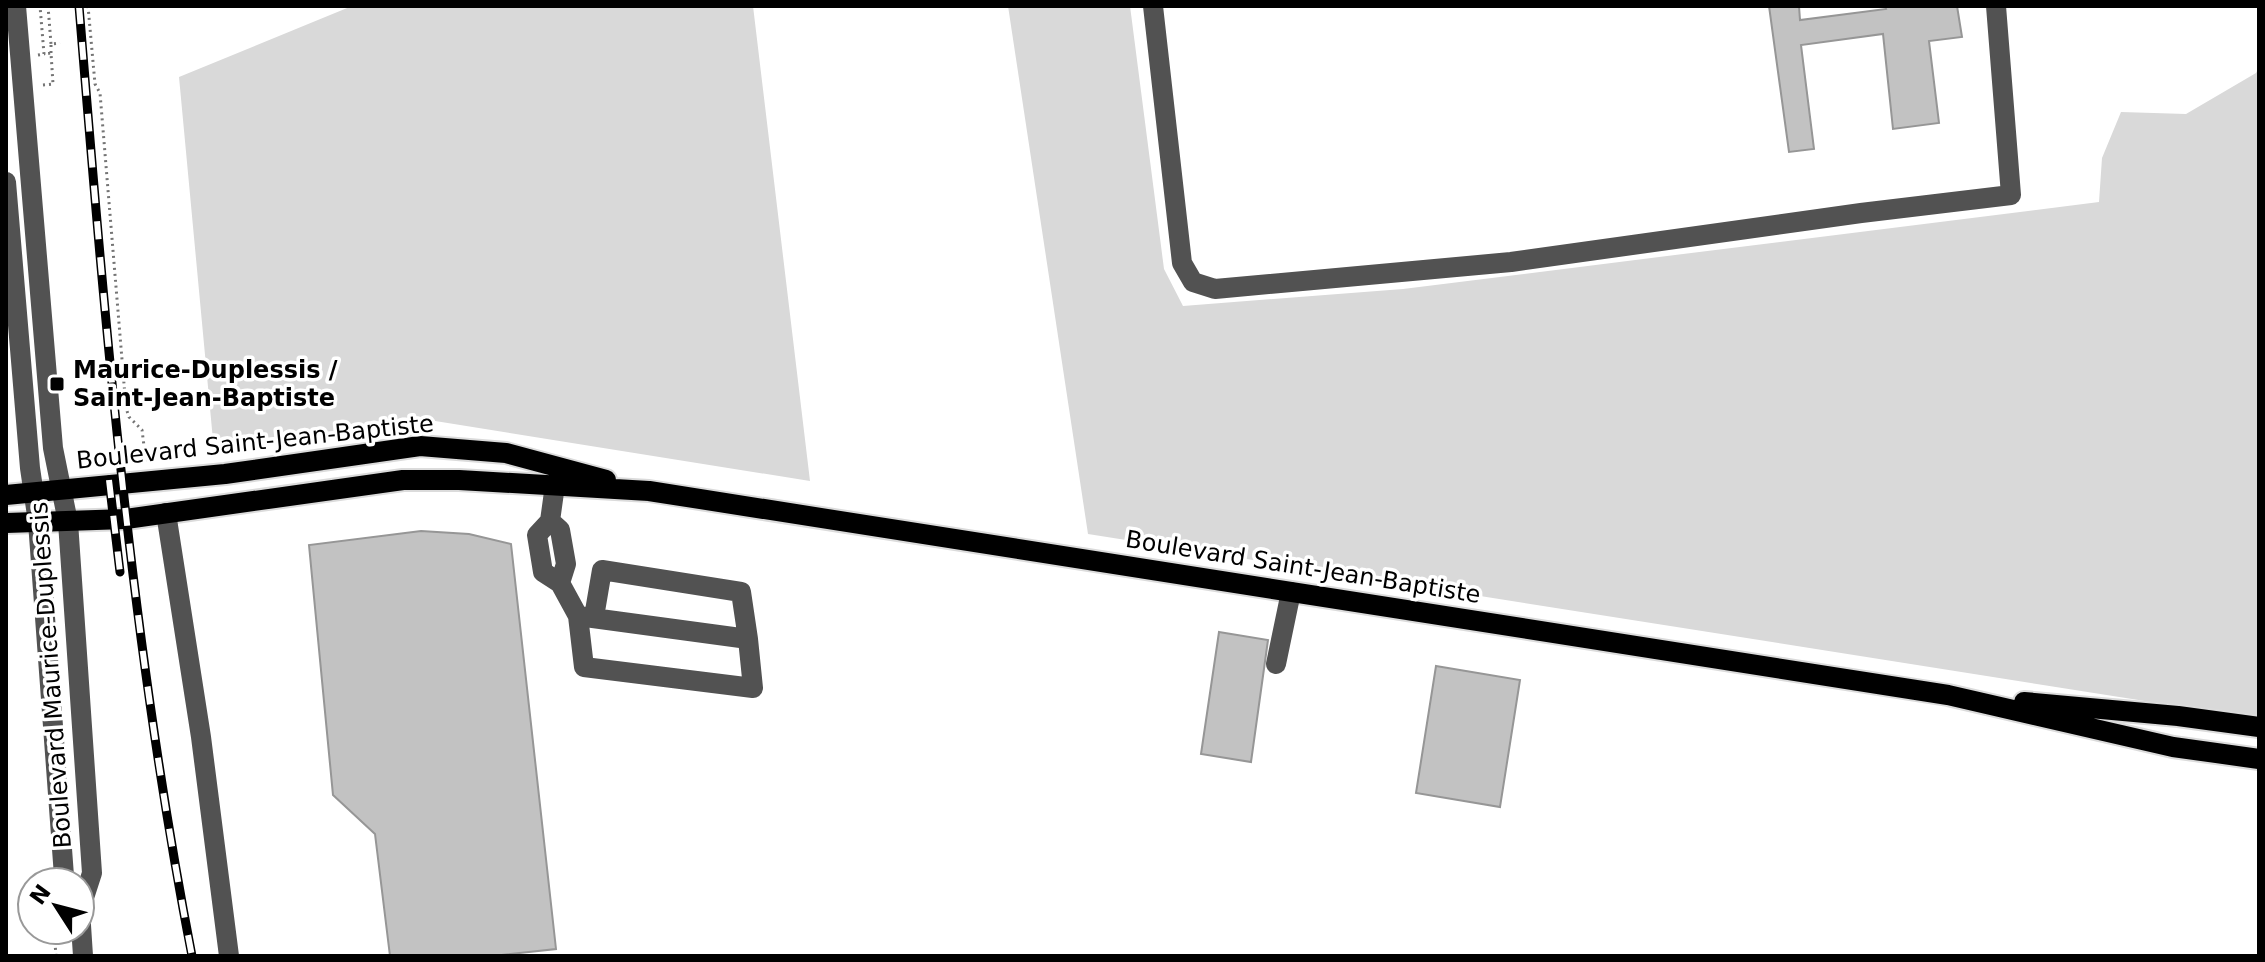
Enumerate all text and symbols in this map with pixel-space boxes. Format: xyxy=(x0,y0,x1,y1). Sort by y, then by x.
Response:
place label: Maurice-Duplessis / Saint-Jean-Baptiste xyxy=(73,356,338,412)
marker: Maurice-Duplessis / Saint-Jean-Baptiste xyxy=(48,375,66,393)
street label: Boulevard Saint-Jean-Baptiste xyxy=(75,409,435,475)
street label: Boulevard Maurice-Duplessis xyxy=(25,501,77,849)
street label: Boulevard Saint-Jean-Baptiste xyxy=(1124,525,1482,609)
north arrow xyxy=(16,866,96,946)
text: N xyxy=(25,880,56,909)

